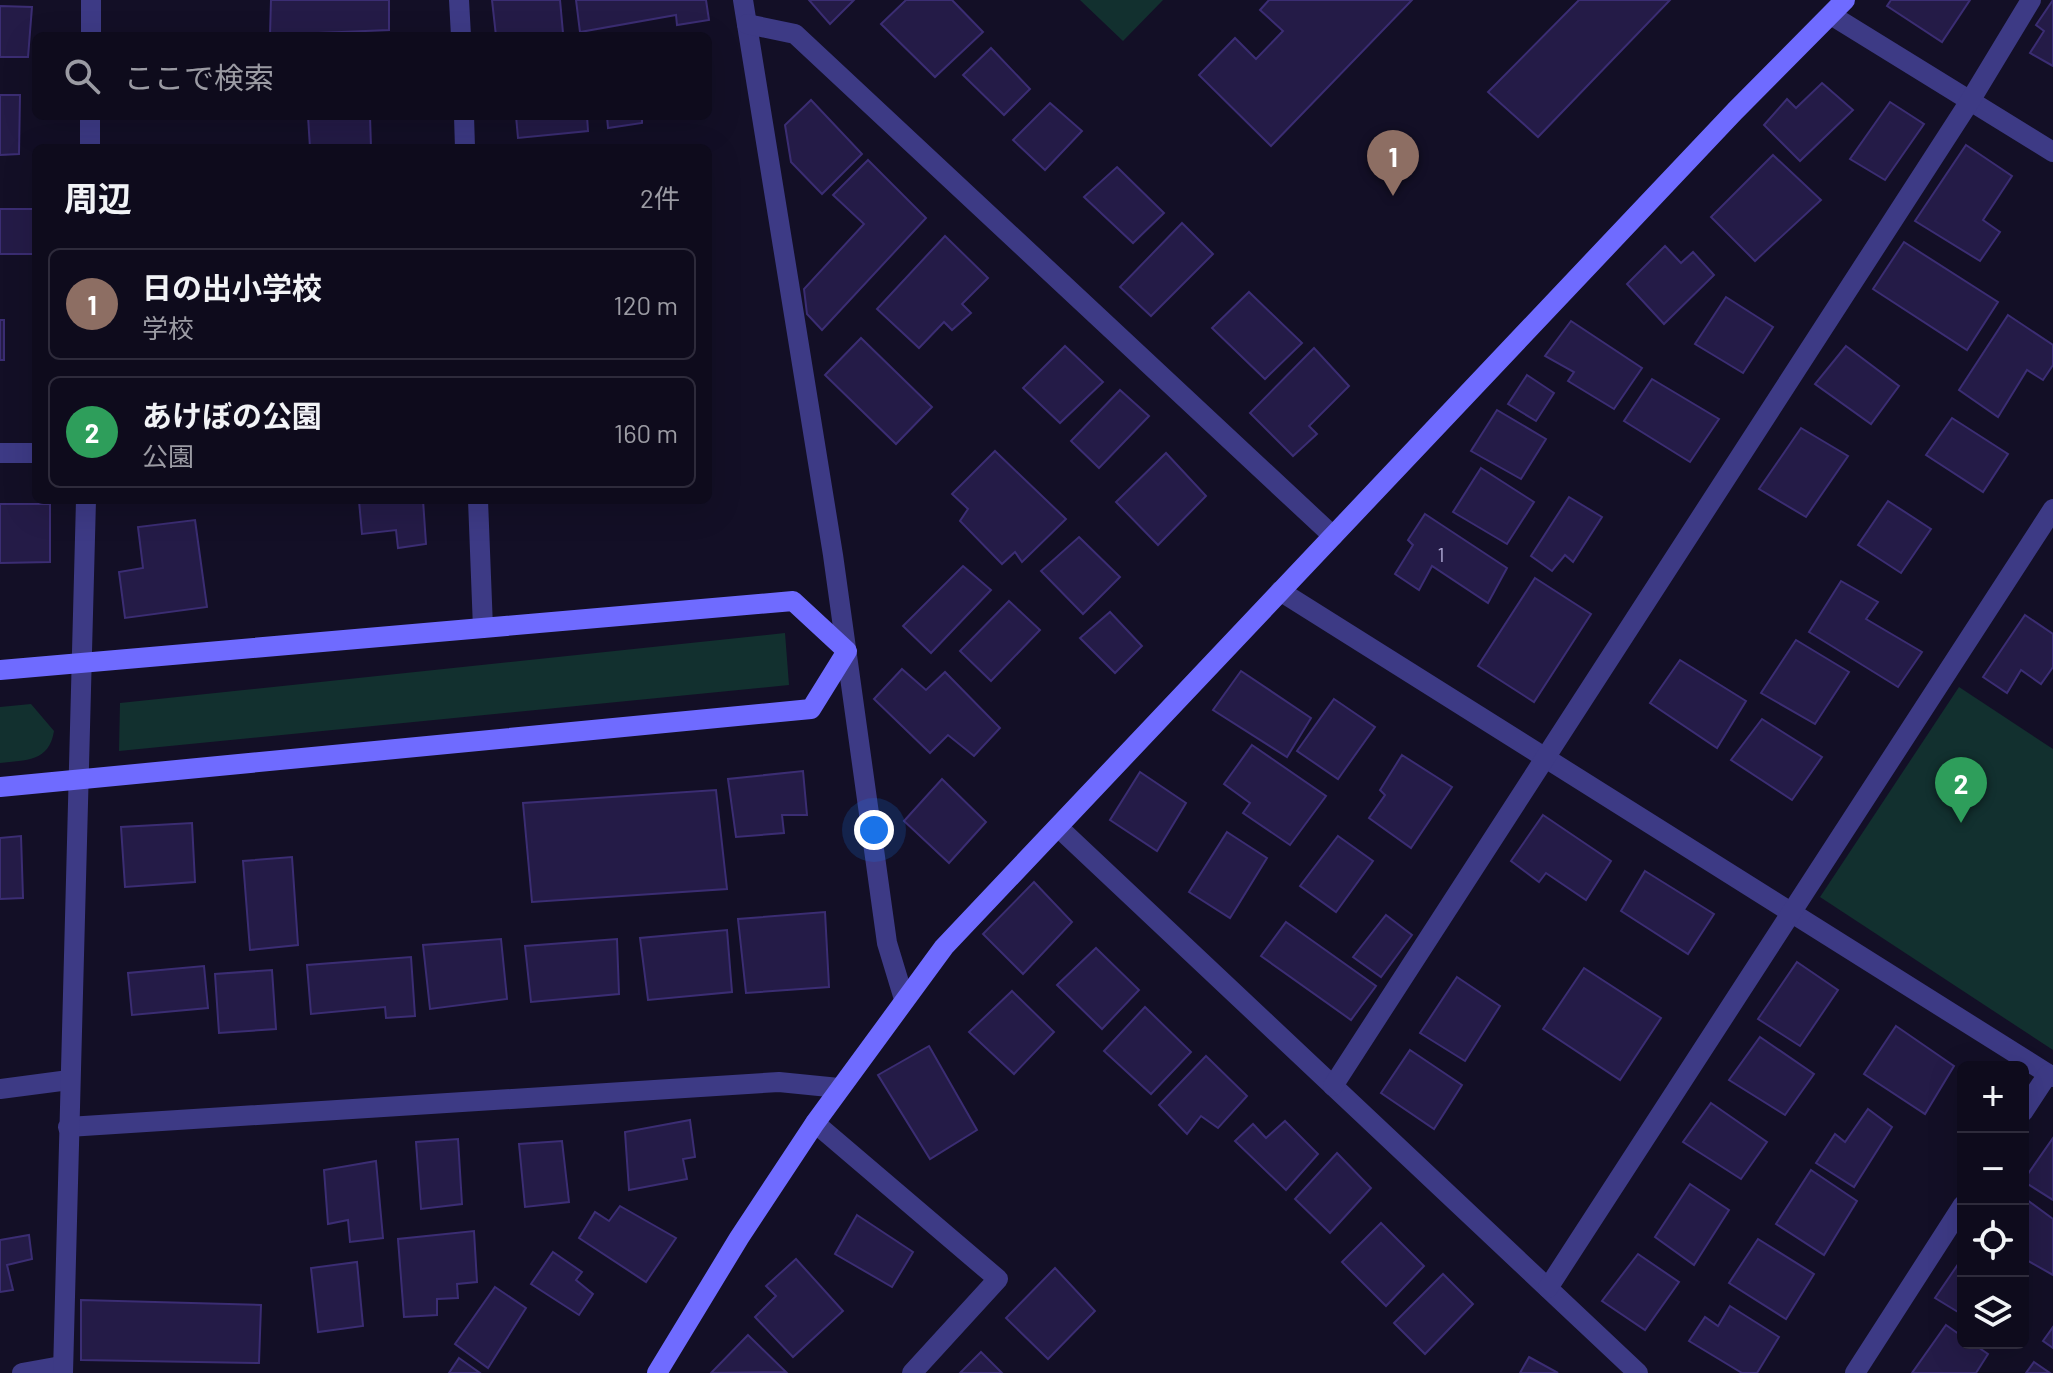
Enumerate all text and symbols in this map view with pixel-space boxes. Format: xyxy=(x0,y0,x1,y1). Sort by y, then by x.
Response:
search box xyxy=(32,32,712,120)
icon: search xyxy=(60,54,104,98)
text: ここで検索 xyxy=(124,59,274,95)
pin: 1 xyxy=(1367,130,1419,196)
text: 周辺 xyxy=(64,177,132,218)
text: 2件 xyxy=(640,182,680,213)
text: 日の出小学校 xyxy=(142,269,322,305)
text: 1 xyxy=(87,289,97,320)
text: 120 m xyxy=(614,289,678,320)
text: 学校 xyxy=(142,312,194,343)
text: あけぼの公園 xyxy=(142,397,322,433)
text: 2 xyxy=(85,417,99,448)
text: 160 m xyxy=(614,417,678,448)
text: 公園 xyxy=(142,440,194,471)
house number: 1 xyxy=(1438,542,1445,566)
pin: 2 xyxy=(1935,757,1987,823)
your location xyxy=(854,810,894,850)
map controls xyxy=(1957,1061,2029,1349)
button: + xyxy=(1957,1061,2029,1133)
button: − xyxy=(1957,1133,2029,1205)
button: locate xyxy=(1957,1205,2029,1277)
button: layers xyxy=(1957,1277,2029,1349)

